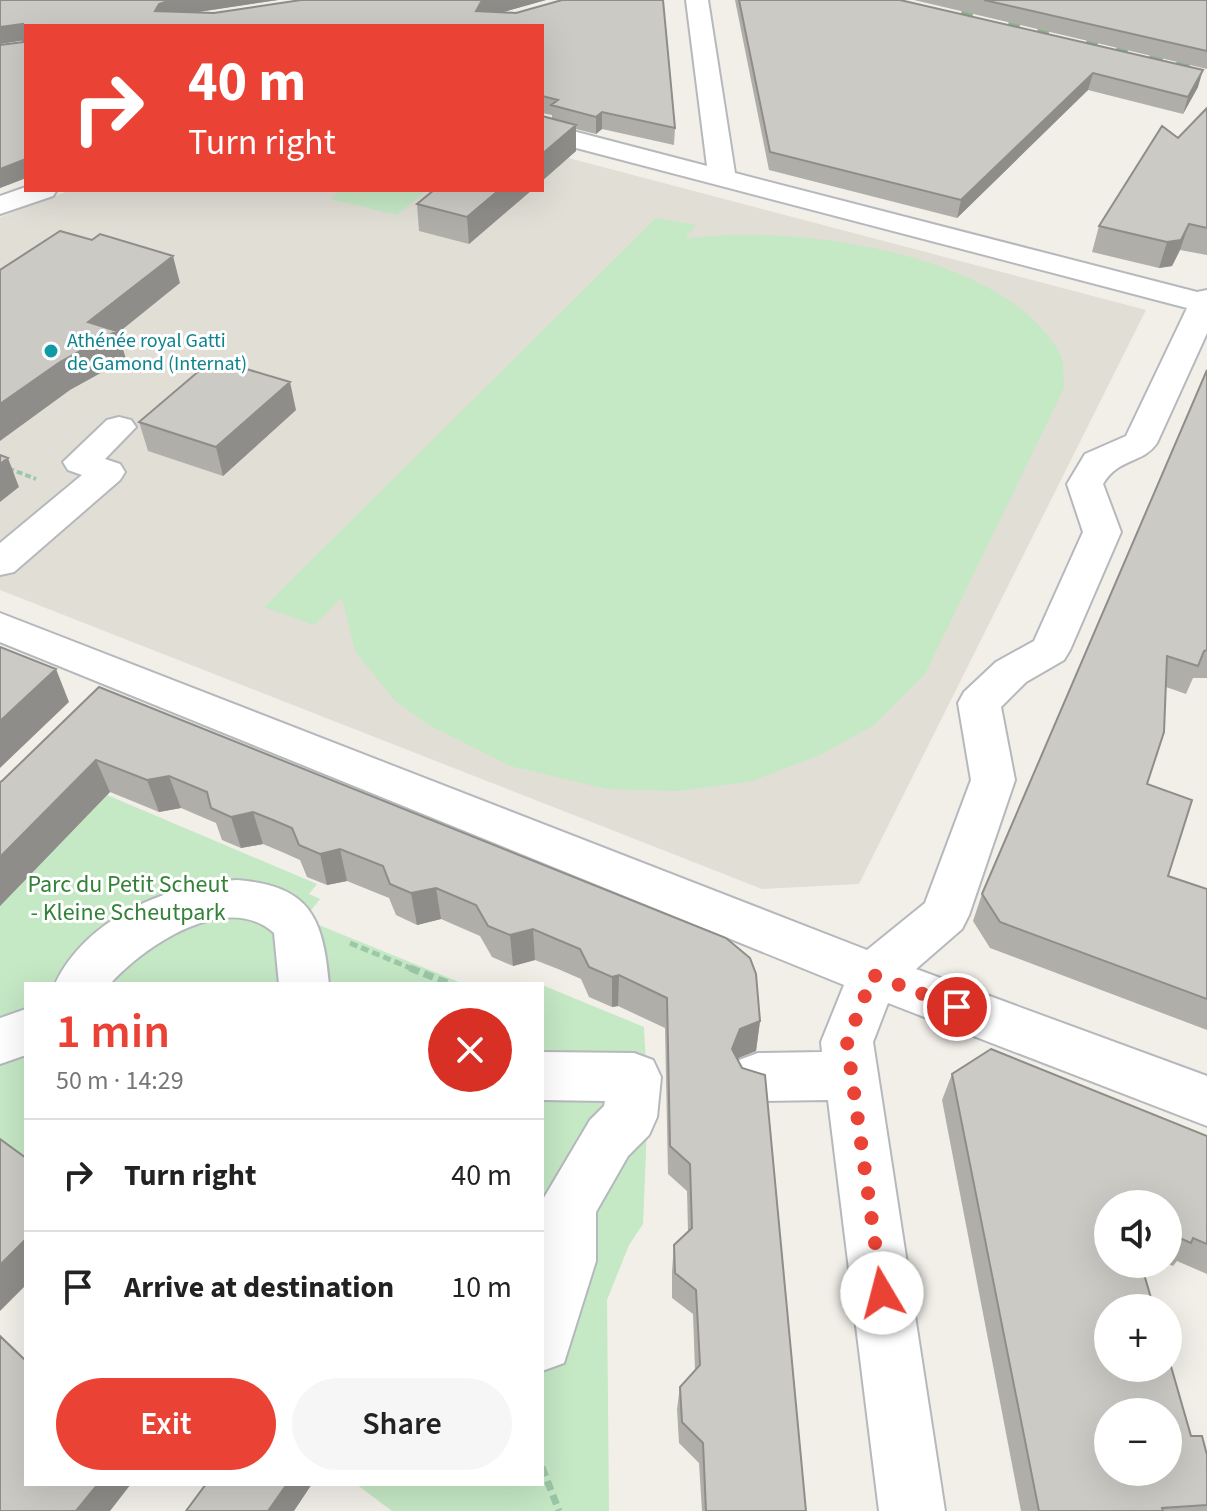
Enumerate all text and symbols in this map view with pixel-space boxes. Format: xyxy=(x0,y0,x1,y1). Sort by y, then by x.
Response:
text: 40 m xyxy=(188,43,306,122)
icon: right xyxy=(56,56,160,160)
text: Turn right xyxy=(188,117,336,168)
place label: Athénée royal Gatti de Gamond (Internat) xyxy=(67,327,247,378)
marker: Athénée royal Gatti de Gamond (Internat) xyxy=(42,342,60,360)
park label: Parc du Petit Scheut - Kleine Scheutpark xyxy=(27,867,229,930)
pin xyxy=(923,973,991,1041)
icon: arrive xyxy=(935,985,979,1029)
text: 1 min xyxy=(56,998,170,1066)
button: close xyxy=(428,1008,512,1092)
text: 50 m · 14:29 xyxy=(56,1062,184,1099)
icon: right xyxy=(56,1153,100,1197)
text: Turn right xyxy=(124,1154,256,1197)
text: 40 m xyxy=(451,1154,512,1197)
map controls xyxy=(1094,1190,1182,1486)
button: sound xyxy=(1094,1190,1182,1278)
position arrow xyxy=(840,1251,924,1335)
icon: arrive xyxy=(56,1265,100,1309)
text: Arrive at destination xyxy=(124,1266,394,1309)
text: 10 m xyxy=(451,1266,512,1309)
button: + xyxy=(1094,1294,1182,1382)
button: Exit xyxy=(56,1378,276,1470)
button: Share xyxy=(292,1378,512,1470)
button: − xyxy=(1094,1398,1182,1486)

